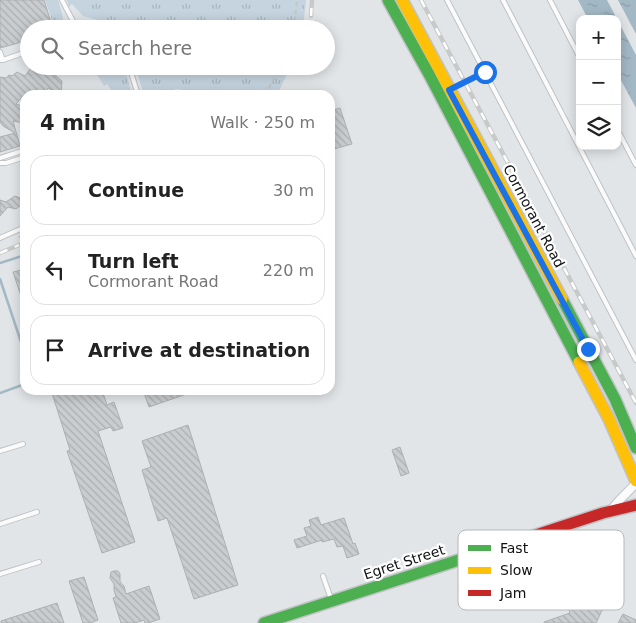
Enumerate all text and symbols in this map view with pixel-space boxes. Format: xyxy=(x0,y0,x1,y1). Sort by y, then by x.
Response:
map controls xyxy=(576,15,621,150)
button: + xyxy=(576,15,621,60)
search box xyxy=(20,20,335,75)
icon: search xyxy=(38,34,66,62)
text: Search here xyxy=(78,37,192,59)
button: − xyxy=(576,60,621,105)
route start xyxy=(474,61,497,84)
button: layers xyxy=(576,105,621,150)
text: 4 min xyxy=(40,111,106,135)
text: Walk · 250 m xyxy=(210,113,315,132)
street label: Cormorant Road xyxy=(500,162,568,270)
icon: ahead xyxy=(41,176,69,204)
text: Continue xyxy=(88,179,184,201)
text: 30 m xyxy=(273,181,314,200)
text: Turn left xyxy=(88,250,179,272)
icon: left xyxy=(41,256,69,284)
text: 220 m xyxy=(263,261,314,280)
text: Cormorant Road xyxy=(88,272,219,291)
icon: arrive xyxy=(41,336,69,364)
route end xyxy=(577,338,600,361)
text: Arrive at destination xyxy=(88,339,310,361)
legend xyxy=(458,530,624,610)
text: Fast xyxy=(500,540,529,556)
street label: Egret Street xyxy=(361,541,447,583)
text: Slow xyxy=(500,562,533,578)
text: Jam xyxy=(499,585,526,601)

